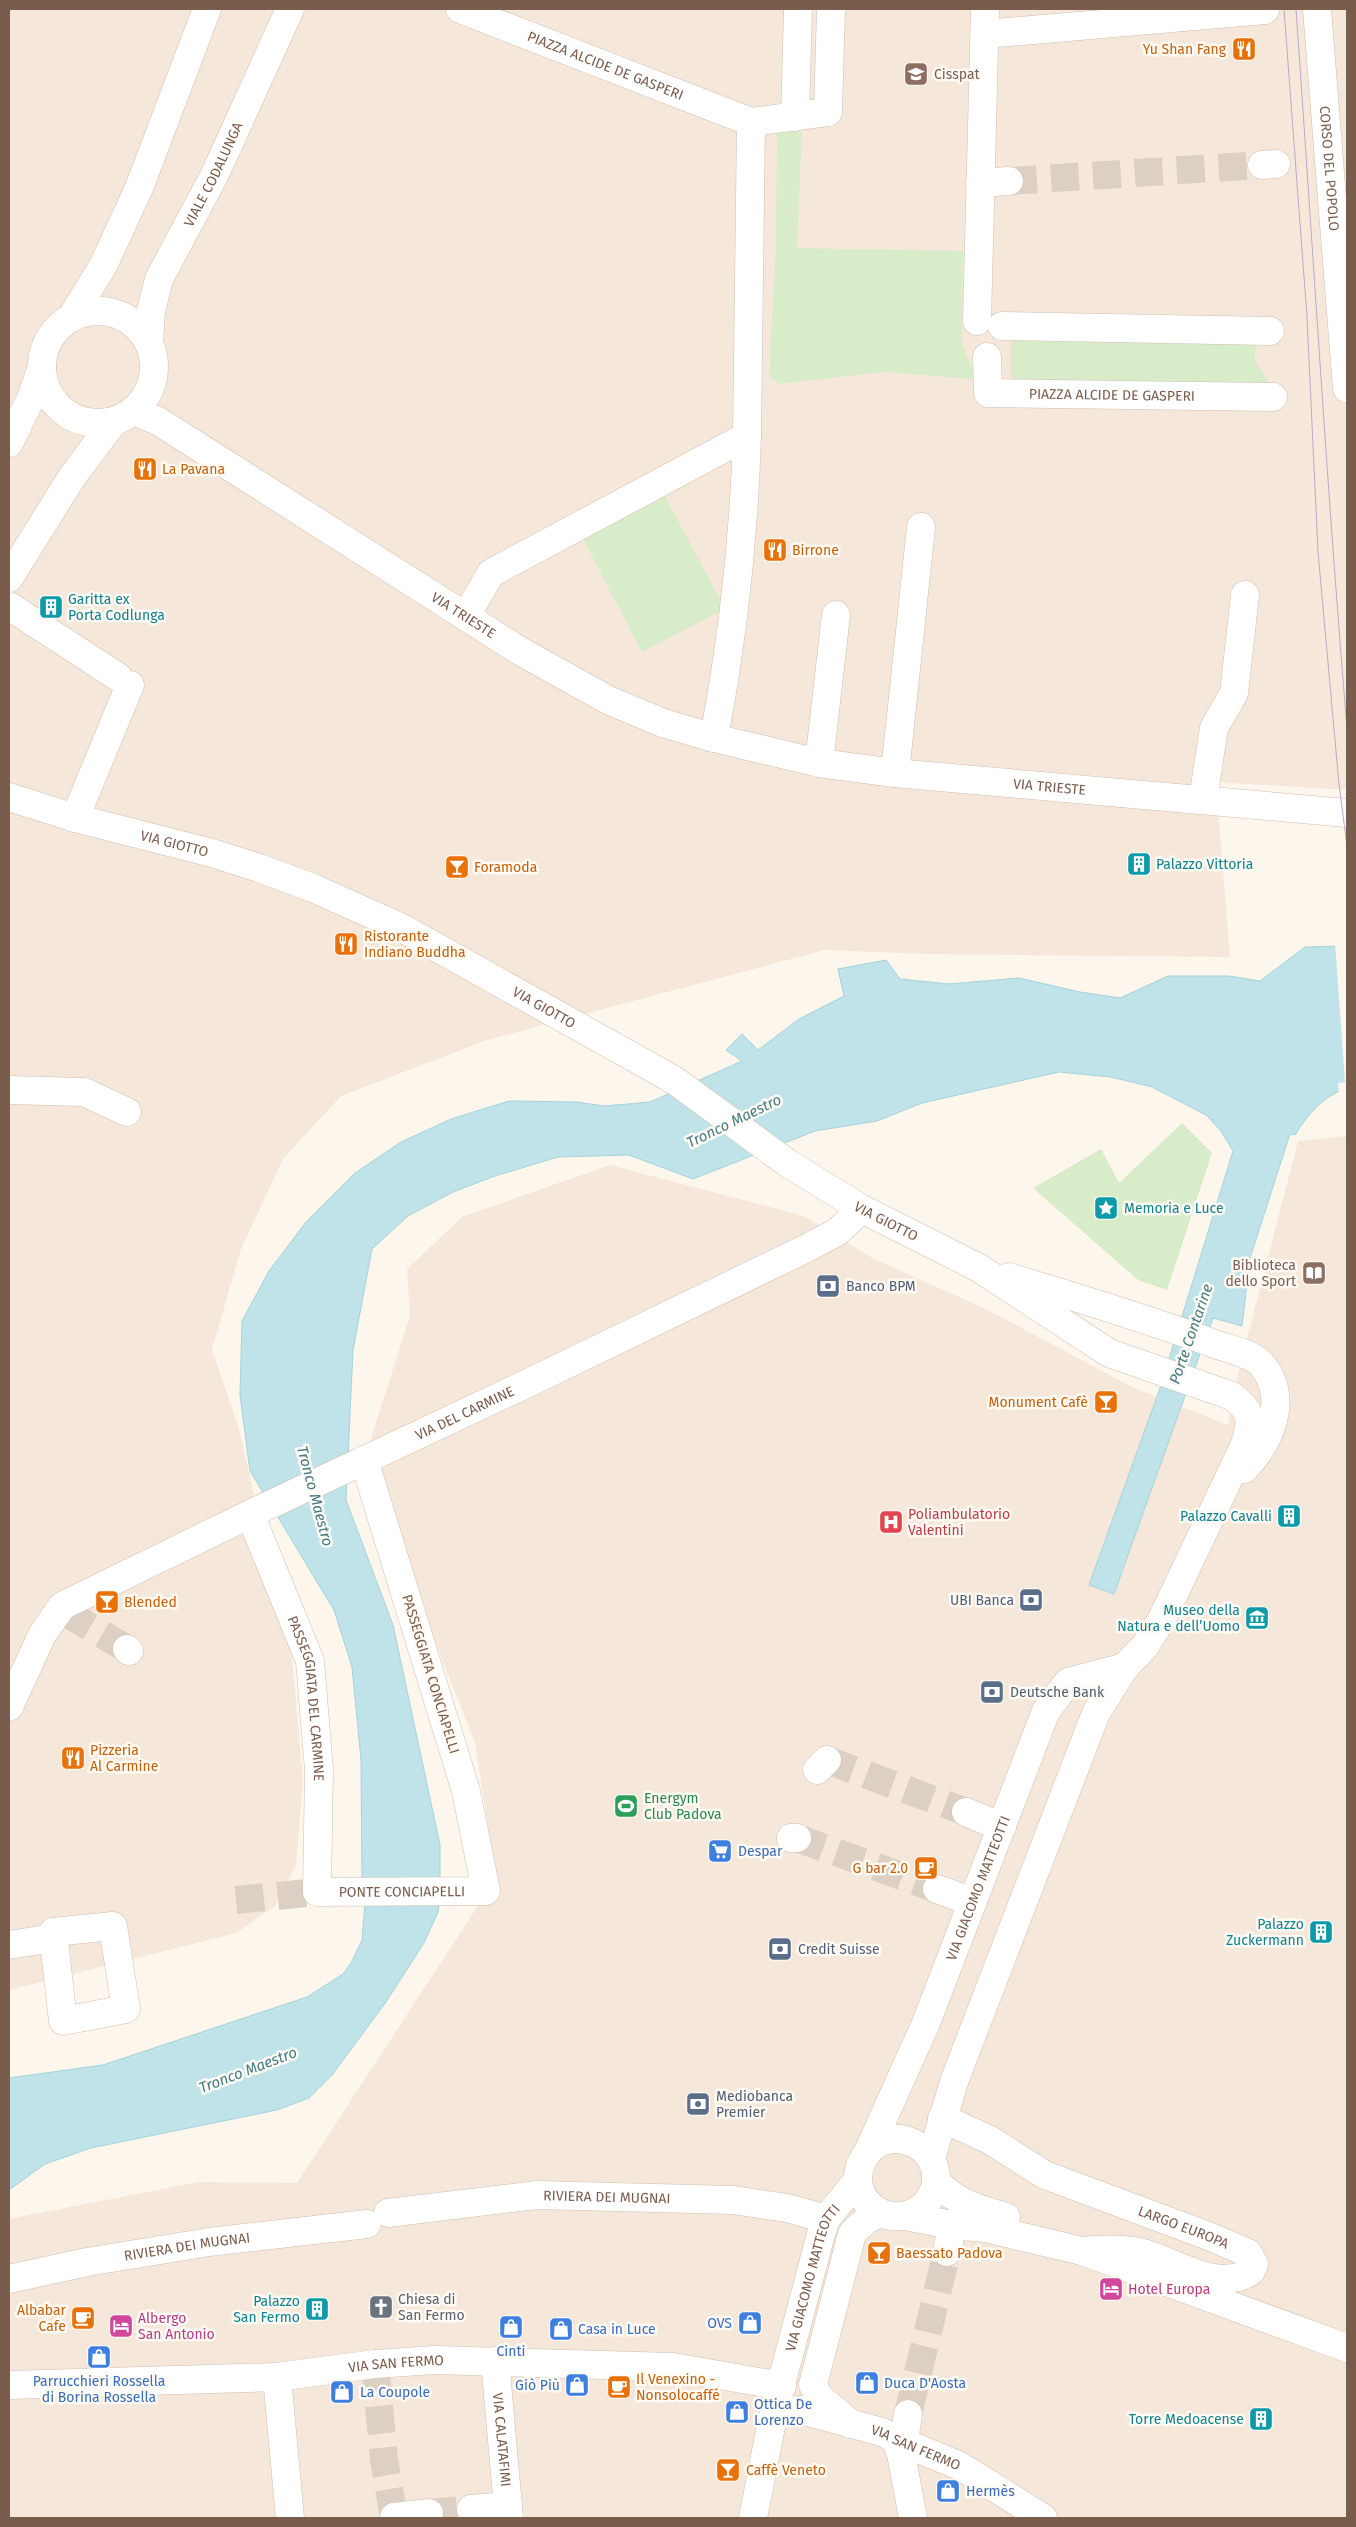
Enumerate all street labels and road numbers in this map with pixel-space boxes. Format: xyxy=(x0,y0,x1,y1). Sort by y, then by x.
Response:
street label: PIAZZA ALCIDE DE GASPERI xyxy=(525,28,686,104)
street label: CORSO DEL POPOLO xyxy=(1316,105,1343,232)
street label: VIALE CODALUNGA xyxy=(180,119,246,230)
street label: PIAZZA ALCIDE DE GASPERI xyxy=(1029,386,1195,405)
street label: VIA TRIESTE xyxy=(428,589,499,642)
street label: VIA TRIESTE xyxy=(1012,775,1087,799)
street label: VIA GIOTTO xyxy=(139,827,210,861)
street label: VIA GIOTTO xyxy=(509,983,578,1032)
street label: VIA GIOTTO xyxy=(851,1198,921,1245)
street label: VIA DEL CARMINE xyxy=(413,1383,517,1444)
street label: PASSEGGIATA CONCIAPELLI xyxy=(398,1592,463,1756)
street label: PASSEGGIATA DEL CARMINE xyxy=(283,1613,327,1781)
street label: VIA GIACOMO MATTEOTTI xyxy=(943,1813,1014,1963)
street label: PONTE CONCIAPELLI xyxy=(339,1883,465,1901)
street label: RIVIERA DEI MUGNAI xyxy=(543,2187,671,2207)
street label: VIA GIACOMO MATTEOTTI xyxy=(782,2201,844,2353)
street label: LARGO EUROPA xyxy=(1136,2203,1231,2253)
street label: RIVIERA DEI MUGNAI xyxy=(123,2229,251,2265)
street label: VIA SAN FERMO xyxy=(347,2352,444,2376)
street label: VIA CALATAFIMI xyxy=(489,2392,514,2488)
street label: VIA SAN FERMO xyxy=(869,2421,963,2474)

